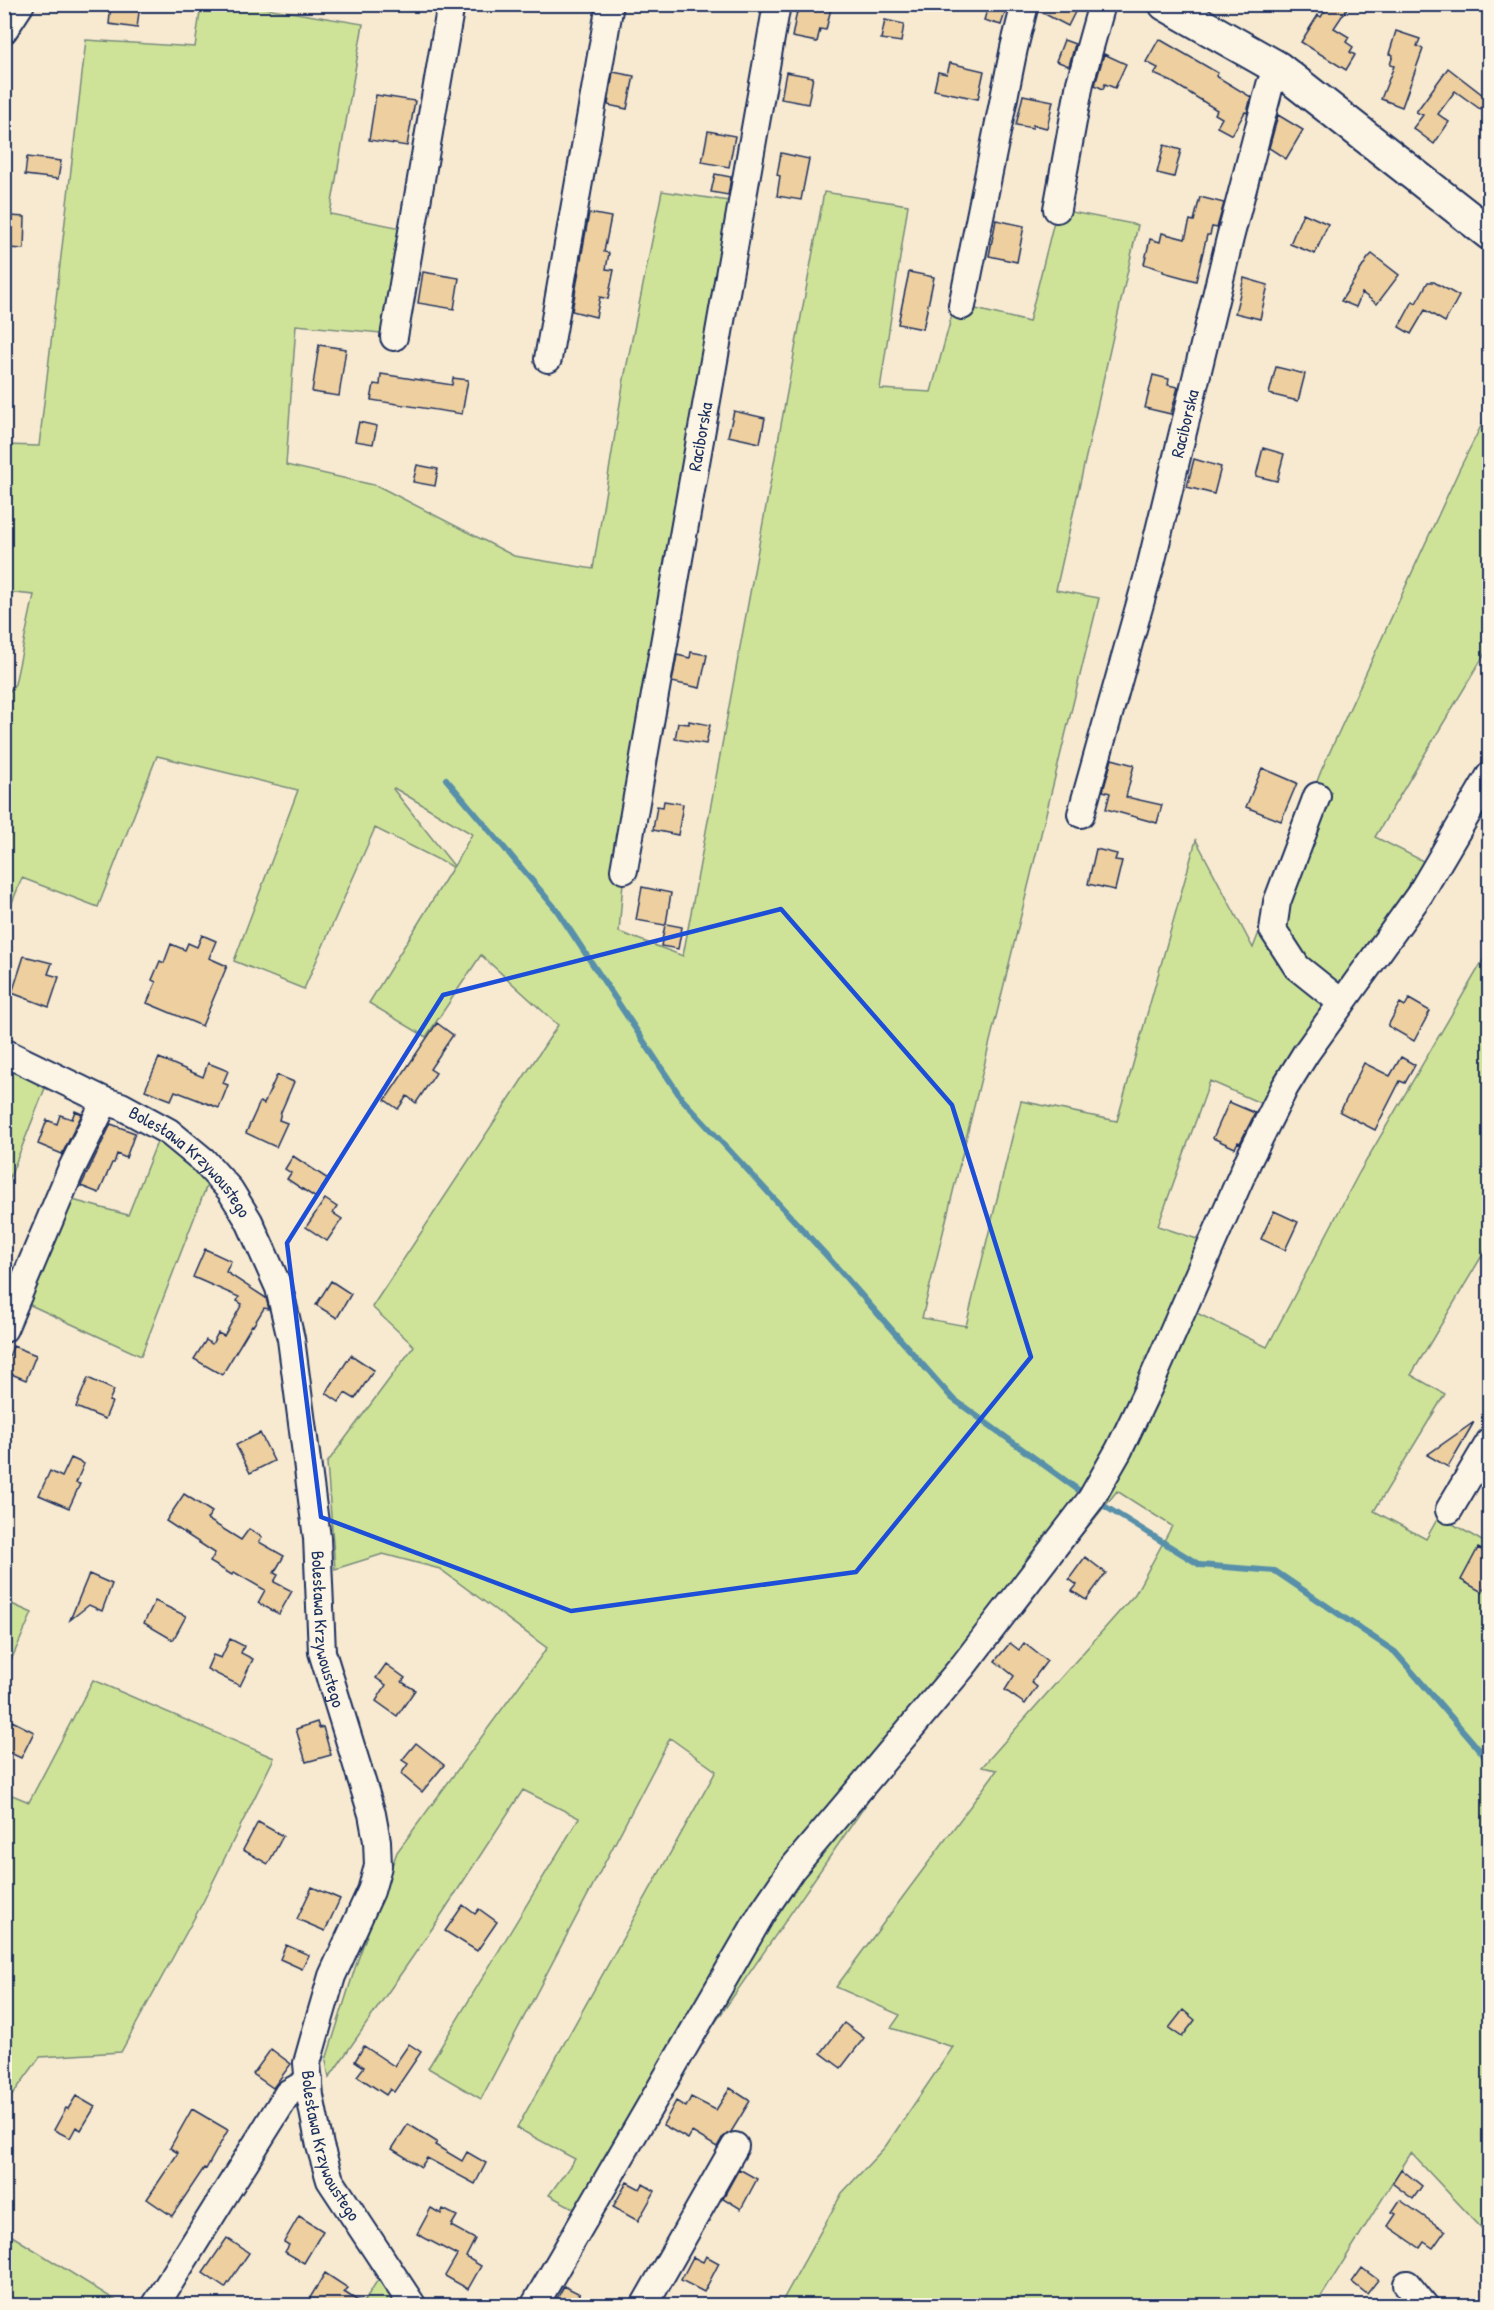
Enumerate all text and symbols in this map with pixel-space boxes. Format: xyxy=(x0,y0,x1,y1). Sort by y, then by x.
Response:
street label: Raciborska xyxy=(1164,387,1205,460)
street label: Raciborska xyxy=(682,400,718,473)
street label: Bolesława Krzywoustego xyxy=(125,1100,257,1222)
street label: Bolesława Krzywoustego xyxy=(306,1550,351,1710)
street label: Bolesława Krzywoustego xyxy=(296,2069,367,2226)

